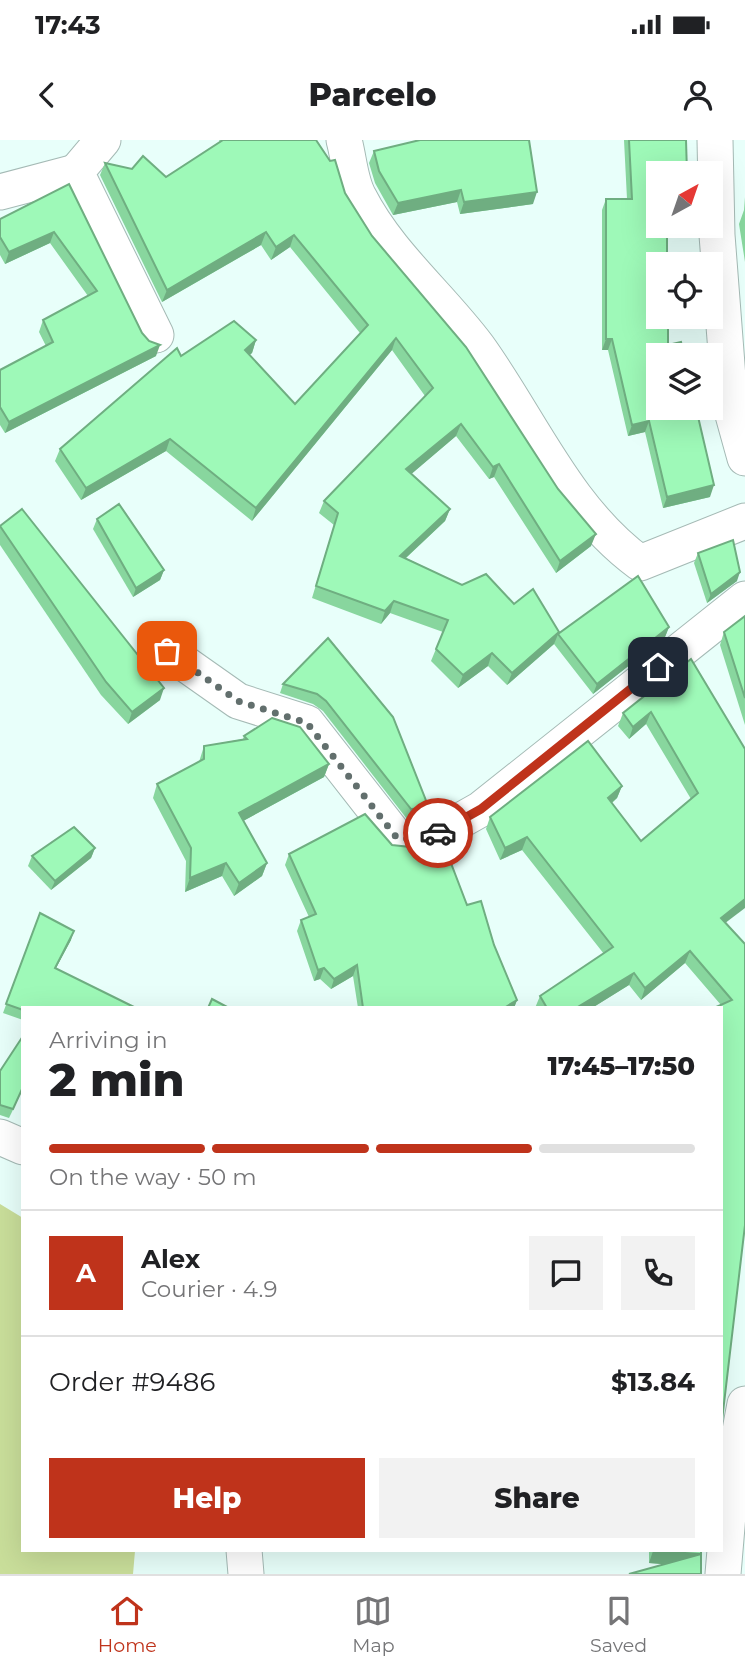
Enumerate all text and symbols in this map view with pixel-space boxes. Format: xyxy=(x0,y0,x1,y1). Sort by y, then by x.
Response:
text: 17:43 xyxy=(35,9,101,41)
text: Parcelo xyxy=(308,75,437,114)
icon: back xyxy=(28,76,66,114)
icon: person xyxy=(679,76,717,114)
north arrow xyxy=(646,161,723,238)
map controls xyxy=(646,161,723,420)
button: locate xyxy=(646,252,723,329)
button: layers xyxy=(646,343,723,420)
pin xyxy=(137,621,197,681)
icon: bag xyxy=(148,632,186,670)
pin xyxy=(628,637,688,697)
icon: home xyxy=(639,648,677,686)
courier xyxy=(403,798,473,868)
icon: car xyxy=(419,814,457,852)
text: Arriving in xyxy=(49,1026,168,1054)
text: 17:45–17:50 xyxy=(547,1050,695,1082)
text: 2 min xyxy=(49,1051,184,1108)
text: On the way · 50 m xyxy=(49,1163,257,1191)
button: chat xyxy=(529,1236,603,1310)
button: phone xyxy=(621,1236,695,1310)
text: Alex xyxy=(141,1243,200,1275)
text: A xyxy=(76,1257,96,1289)
text: Courier · 4.9 xyxy=(141,1275,277,1303)
text: Order #9486 xyxy=(49,1366,215,1398)
text: $13.84 xyxy=(611,1366,695,1398)
button: Help xyxy=(49,1458,365,1538)
button: Share xyxy=(379,1458,695,1538)
tab: Home xyxy=(98,1592,157,1657)
tab: Map xyxy=(352,1592,395,1657)
tab: Saved xyxy=(590,1592,647,1657)

